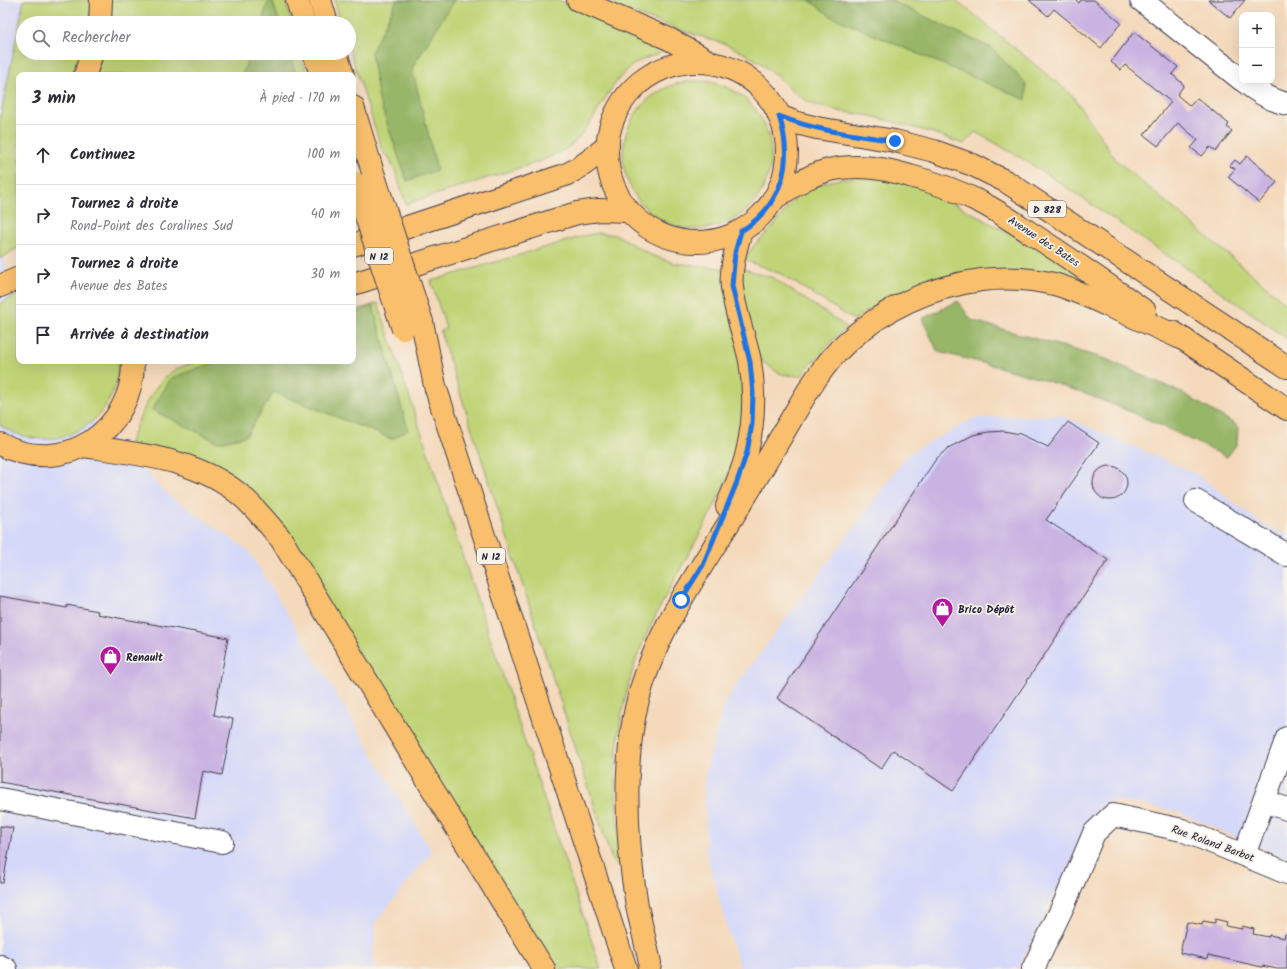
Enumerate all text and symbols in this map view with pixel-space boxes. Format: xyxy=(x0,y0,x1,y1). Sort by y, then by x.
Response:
map controls xyxy=(1239,12,1275,84)
button: + xyxy=(1239,12,1275,48)
search box xyxy=(16,16,356,60)
text: Rechercher xyxy=(62,26,130,50)
icon: search xyxy=(30,27,52,49)
button: − xyxy=(1239,48,1275,84)
text: 3 min xyxy=(32,85,76,112)
text: À pied · 170 m xyxy=(260,88,340,109)
route end xyxy=(886,132,904,150)
text: Continuez xyxy=(70,143,135,167)
icon: ahead xyxy=(32,144,54,166)
text: 100 m xyxy=(307,144,340,165)
text: Tournez à droite xyxy=(70,192,178,216)
road number: D 828 xyxy=(1028,201,1066,217)
icon: right xyxy=(32,204,54,226)
text: 40 m xyxy=(311,204,340,225)
street label: Avenue des Bates xyxy=(1004,212,1083,272)
text: Rond-Point des Coralines Sud xyxy=(70,216,233,237)
road number: N 12 xyxy=(365,248,393,264)
text: Tournez à droite xyxy=(70,252,178,276)
icon: right xyxy=(32,264,54,286)
text: 30 m xyxy=(311,264,340,285)
text: Avenue des Bates xyxy=(70,276,167,297)
text: Arrivée à destination xyxy=(70,323,209,347)
icon: arrive xyxy=(32,324,54,346)
road number: N 12 xyxy=(477,548,505,564)
route start xyxy=(672,591,690,609)
shop icon: Brico Dépôt xyxy=(929,596,955,629)
place label: Brico Dépôt xyxy=(958,601,1016,619)
shop icon: Renault xyxy=(98,644,124,677)
place label: Renault xyxy=(126,649,164,667)
street label: Rue Roland Barbot xyxy=(1169,821,1257,868)

